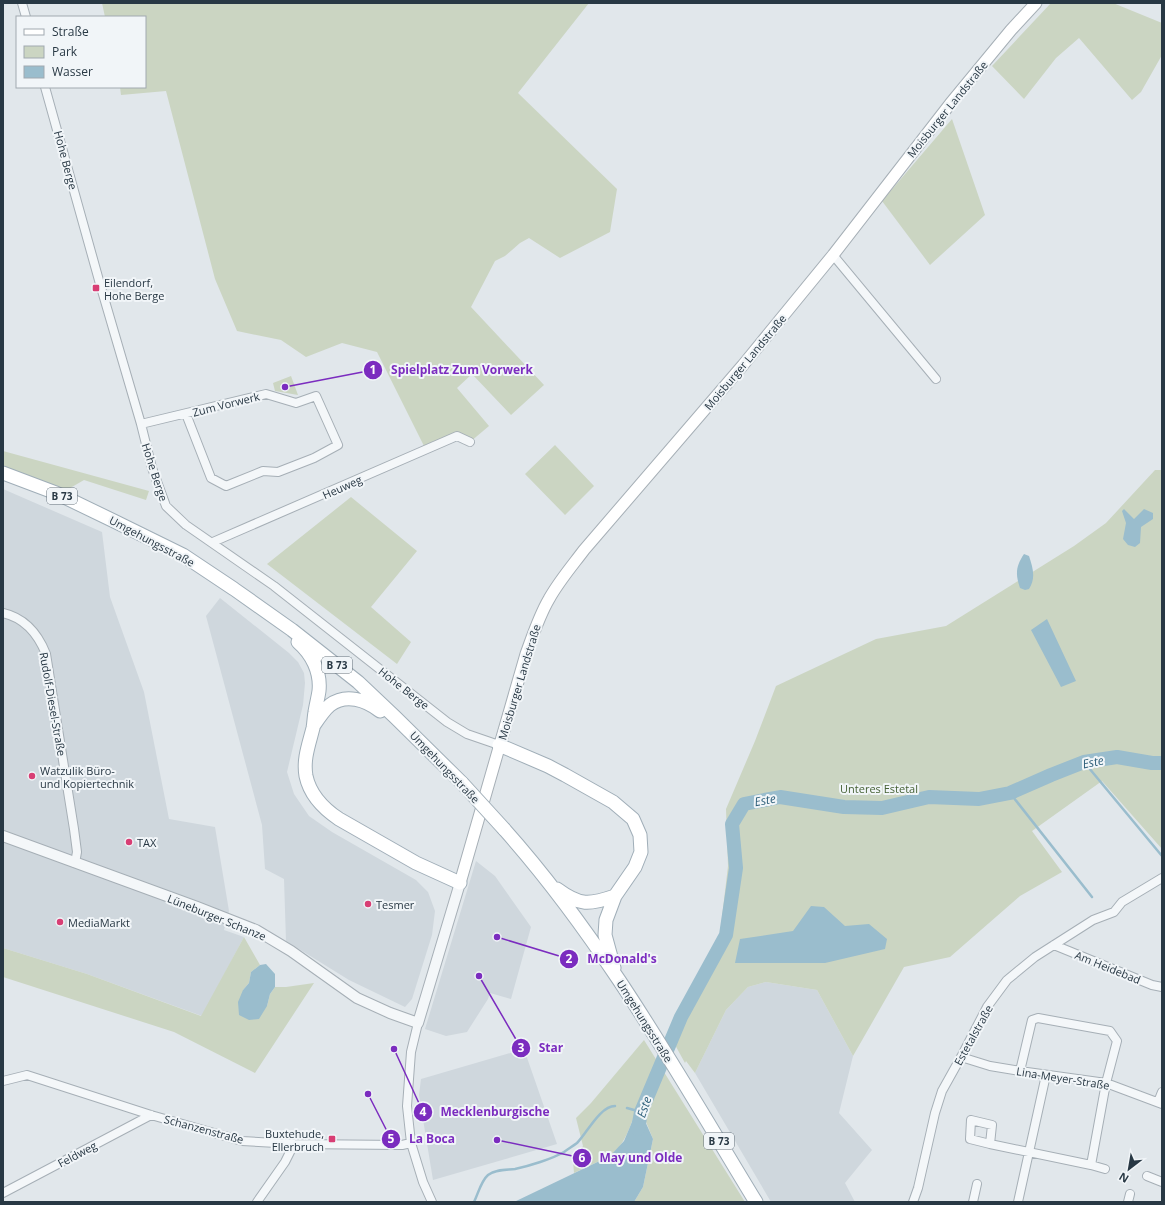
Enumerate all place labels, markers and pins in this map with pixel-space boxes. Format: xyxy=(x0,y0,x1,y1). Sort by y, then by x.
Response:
place label: Eilendorf, Hohe Berge xyxy=(104,275,164,303)
marker: Eilendorf, Hohe Berge xyxy=(91,283,101,293)
callout: Spielplatz Zum Vorwerk xyxy=(363,358,541,382)
place label: Watzulik Büro- und Kopiertechnik xyxy=(40,763,134,791)
marker: Watzulik Büro- und Kopiertechnik xyxy=(27,771,37,781)
place label: TAX xyxy=(137,835,157,850)
marker: TAX xyxy=(124,837,134,847)
place label: Tesmer xyxy=(376,897,415,912)
marker: Tesmer xyxy=(363,899,373,909)
place label: MediaMarkt xyxy=(68,915,130,930)
marker: MediaMarkt xyxy=(55,917,65,927)
callout: McDonald's xyxy=(559,947,665,971)
callout: Star xyxy=(511,1036,572,1060)
callout: Mecklenburgische xyxy=(413,1100,558,1124)
place label: Buxtehude, Ellerbruch xyxy=(265,1126,324,1154)
callout: La Boca xyxy=(381,1127,463,1151)
marker: Buxtehude, Ellerbruch xyxy=(327,1134,337,1144)
callout: May und Olde xyxy=(572,1146,691,1170)

